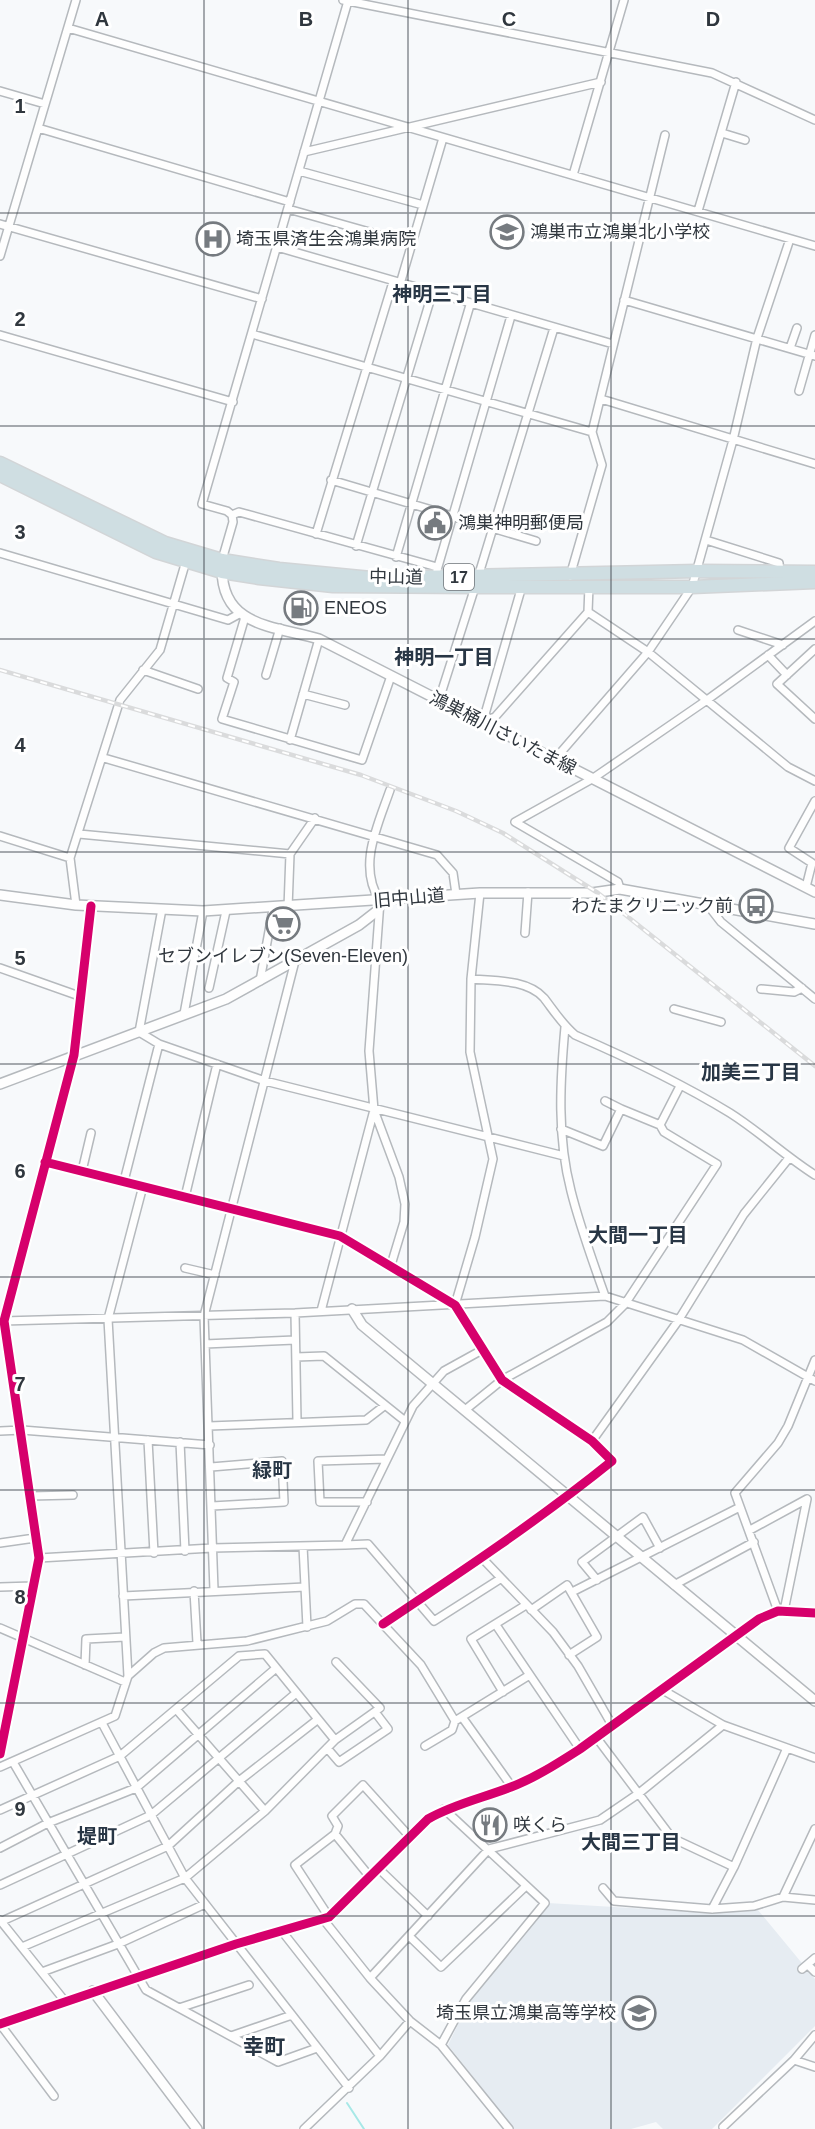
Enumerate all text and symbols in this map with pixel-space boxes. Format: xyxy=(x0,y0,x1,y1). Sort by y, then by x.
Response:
text: A xyxy=(95,8,109,30)
text: B xyxy=(299,8,313,30)
text: C xyxy=(502,8,516,30)
text: D xyxy=(706,8,720,30)
text: 1 xyxy=(14,95,26,117)
school or university icon: 鴻巣市立鴻巣北小学校 xyxy=(489,214,525,250)
hospital icon: 埼玉県済生会鴻巣病院 xyxy=(195,221,231,257)
place label: 鴻巣市立鴻巣北小学校 xyxy=(530,222,710,242)
place label: 埼玉県済生会鴻巣病院 xyxy=(236,229,416,249)
district label: 神明三丁目 xyxy=(392,283,492,305)
text: 2 xyxy=(14,308,26,330)
public building icon: 鴻巣神明郵便局 xyxy=(417,505,453,541)
place label: 鴻巣神明郵便局 xyxy=(458,513,584,533)
text: 3 xyxy=(14,521,26,543)
road number: 17 xyxy=(444,564,474,590)
street label: 中山道 xyxy=(369,567,423,587)
fuel station icon: ENEOS xyxy=(283,590,319,626)
place label: ENEOS xyxy=(324,598,387,618)
district label: 神明一丁目 xyxy=(394,646,494,668)
street label: 鴻巣桶川さいたま線 xyxy=(427,687,579,779)
text: 4 xyxy=(14,734,26,756)
street label: 旧中山道 xyxy=(372,885,446,911)
bus stop icon: わたまクリニック前 xyxy=(738,888,774,924)
place label: わたまクリニック前 xyxy=(572,896,733,916)
supermarket icon: セブンイレブン(Seven-Eleven) xyxy=(265,906,301,942)
place label: セブンイレブン(Seven-Eleven) xyxy=(158,946,408,966)
text: 5 xyxy=(14,947,26,969)
district label: 加美三丁目 xyxy=(701,1061,801,1083)
text: 6 xyxy=(14,1160,26,1182)
district label: 大間一丁目 xyxy=(588,1224,688,1246)
text: 7 xyxy=(14,1373,26,1395)
district label: 緑町 xyxy=(252,1459,292,1481)
text: 8 xyxy=(14,1586,26,1608)
text: 9 xyxy=(14,1798,26,1820)
restaurant icon: 咲くら xyxy=(472,1807,508,1843)
place label: 咲くら xyxy=(513,1815,567,1835)
district label: 堤町 xyxy=(77,1825,117,1847)
district label: 大間三丁目 xyxy=(581,1831,681,1853)
school or university icon: 埼玉県立鴻巣高等学校 xyxy=(621,1995,657,2031)
place label: 埼玉県立鴻巣高等学校 xyxy=(436,2003,616,2023)
district label: 幸町 xyxy=(243,2035,285,2058)

